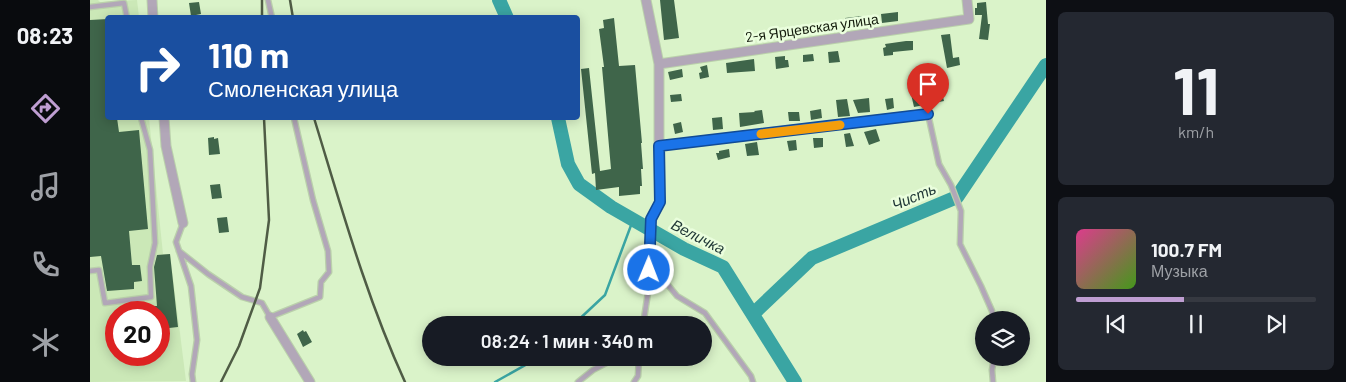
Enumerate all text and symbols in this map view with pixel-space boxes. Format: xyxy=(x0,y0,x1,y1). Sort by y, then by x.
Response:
street label: 2-я Ярцевская улица xyxy=(744,10,880,45)
text: 08:23 xyxy=(17,22,73,48)
text: 110 m xyxy=(208,33,289,75)
icon: right xyxy=(125,35,190,100)
text: 11 xyxy=(1173,50,1219,128)
pin xyxy=(907,63,949,114)
icon: arrive xyxy=(914,70,942,98)
text: Смоленская улица xyxy=(208,75,398,101)
icon: directions xyxy=(28,91,63,126)
text: km/h xyxy=(1178,122,1214,141)
icon: music xyxy=(28,169,63,204)
water label: Чисть xyxy=(889,179,939,213)
water label: Величка xyxy=(669,215,728,257)
text: 100.7 FM xyxy=(1151,238,1222,261)
position arrow xyxy=(622,243,674,295)
icon: phone xyxy=(28,247,63,282)
text: Музыка xyxy=(1151,261,1208,280)
speed limit sign: 20 xyxy=(105,301,170,366)
icon: previous xyxy=(1102,310,1130,338)
icon: pause xyxy=(1182,310,1210,338)
icon: next xyxy=(1262,310,1290,338)
map controls xyxy=(975,311,1030,366)
button: layers xyxy=(975,311,1030,366)
icon: climate xyxy=(28,325,63,360)
text: 08:24 · 1 мин · 340 m xyxy=(481,329,653,352)

